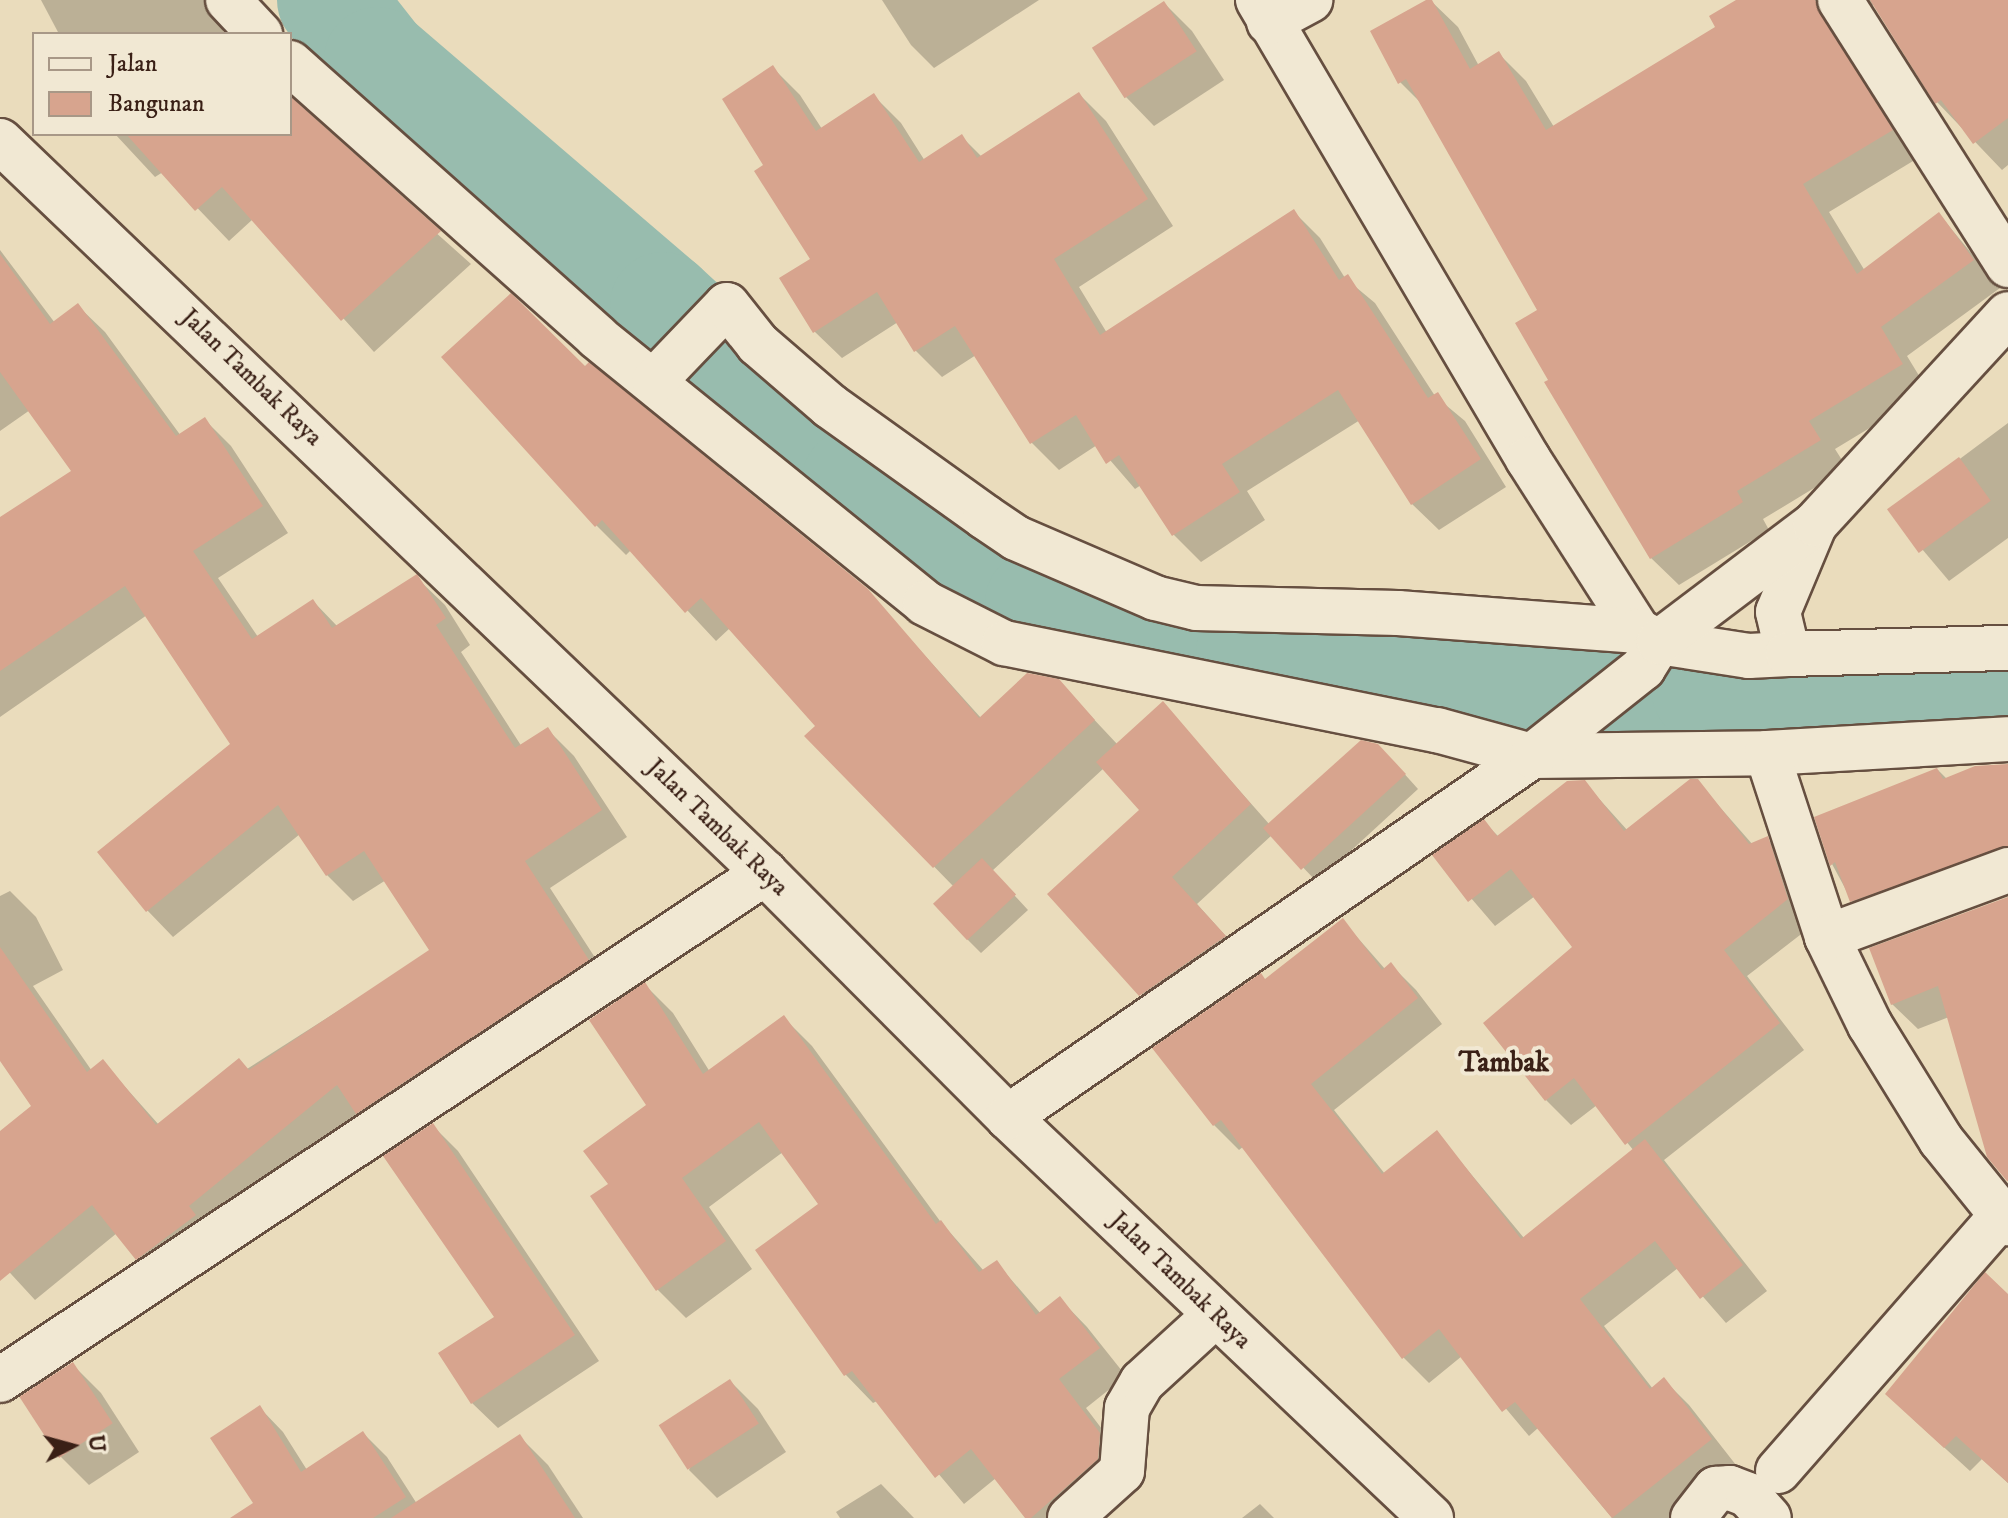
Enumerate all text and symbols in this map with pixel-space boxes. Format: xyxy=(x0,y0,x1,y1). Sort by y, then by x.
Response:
legend xyxy=(32,32,292,136)
text: Jalan xyxy=(108,49,157,79)
text: Bangunan xyxy=(108,89,204,119)
street label: Jalan Tambak Raya xyxy=(175,304,327,452)
street label: Jalan Tambak Raya xyxy=(641,754,793,902)
district label: Tambak xyxy=(1459,1046,1549,1080)
street label: Jalan Tambak Raya xyxy=(1104,1207,1256,1355)
north arrow xyxy=(32,1406,112,1486)
text: U xyxy=(82,1434,111,1453)

